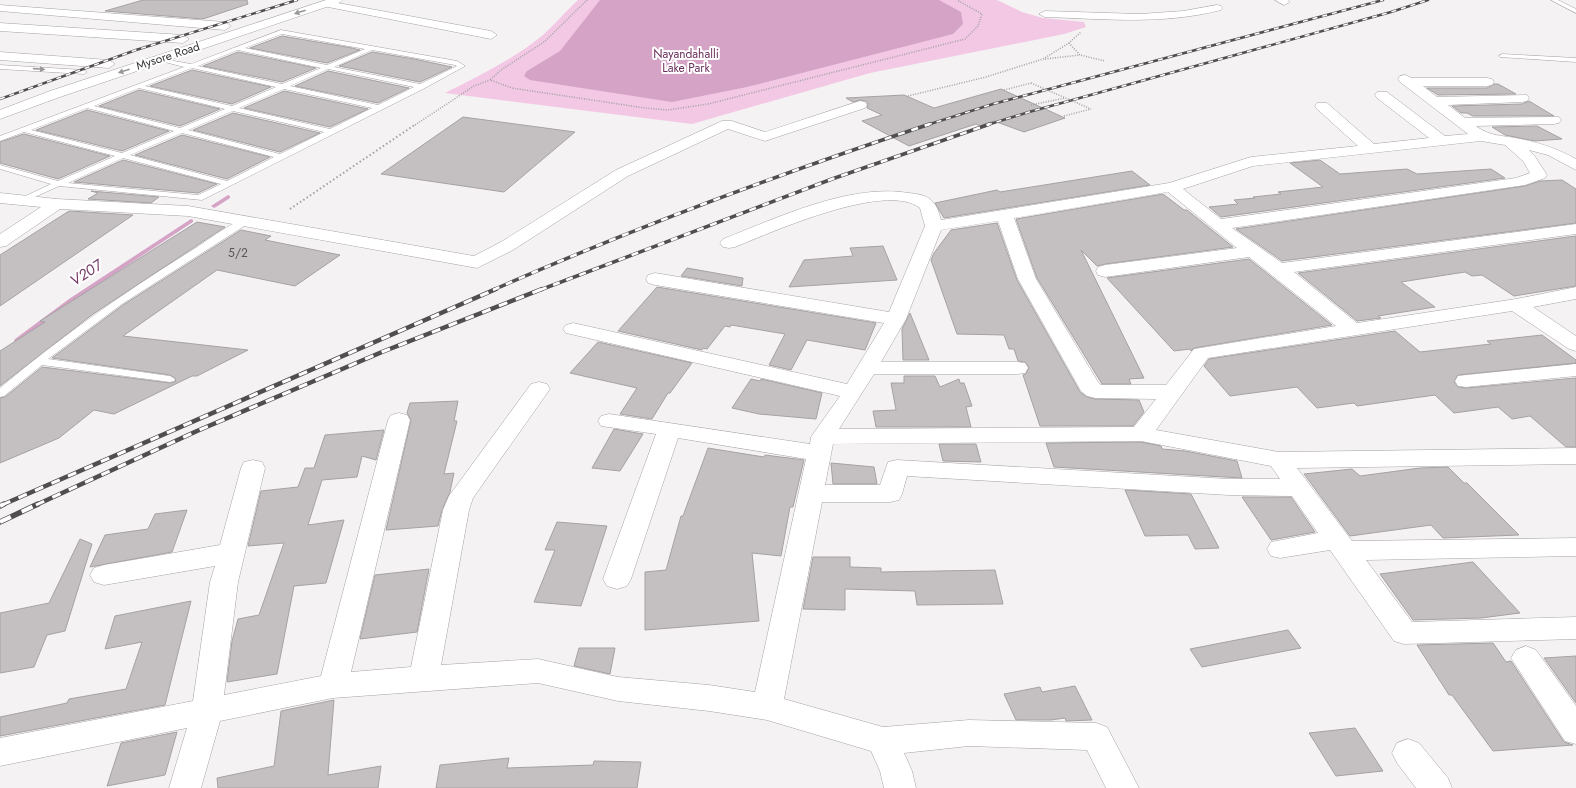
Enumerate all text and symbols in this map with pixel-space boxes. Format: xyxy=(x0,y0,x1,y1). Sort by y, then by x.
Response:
one-way arrow xyxy=(294,9,306,15)
street label: Mysore Road xyxy=(134,37,202,75)
park label: Nayandahalli Lake Park xyxy=(653,45,719,77)
one-way arrow xyxy=(33,65,45,72)
one-way arrow xyxy=(118,68,130,74)
house number: 5/2 xyxy=(228,244,248,262)
water label: V207 xyxy=(66,254,107,292)

